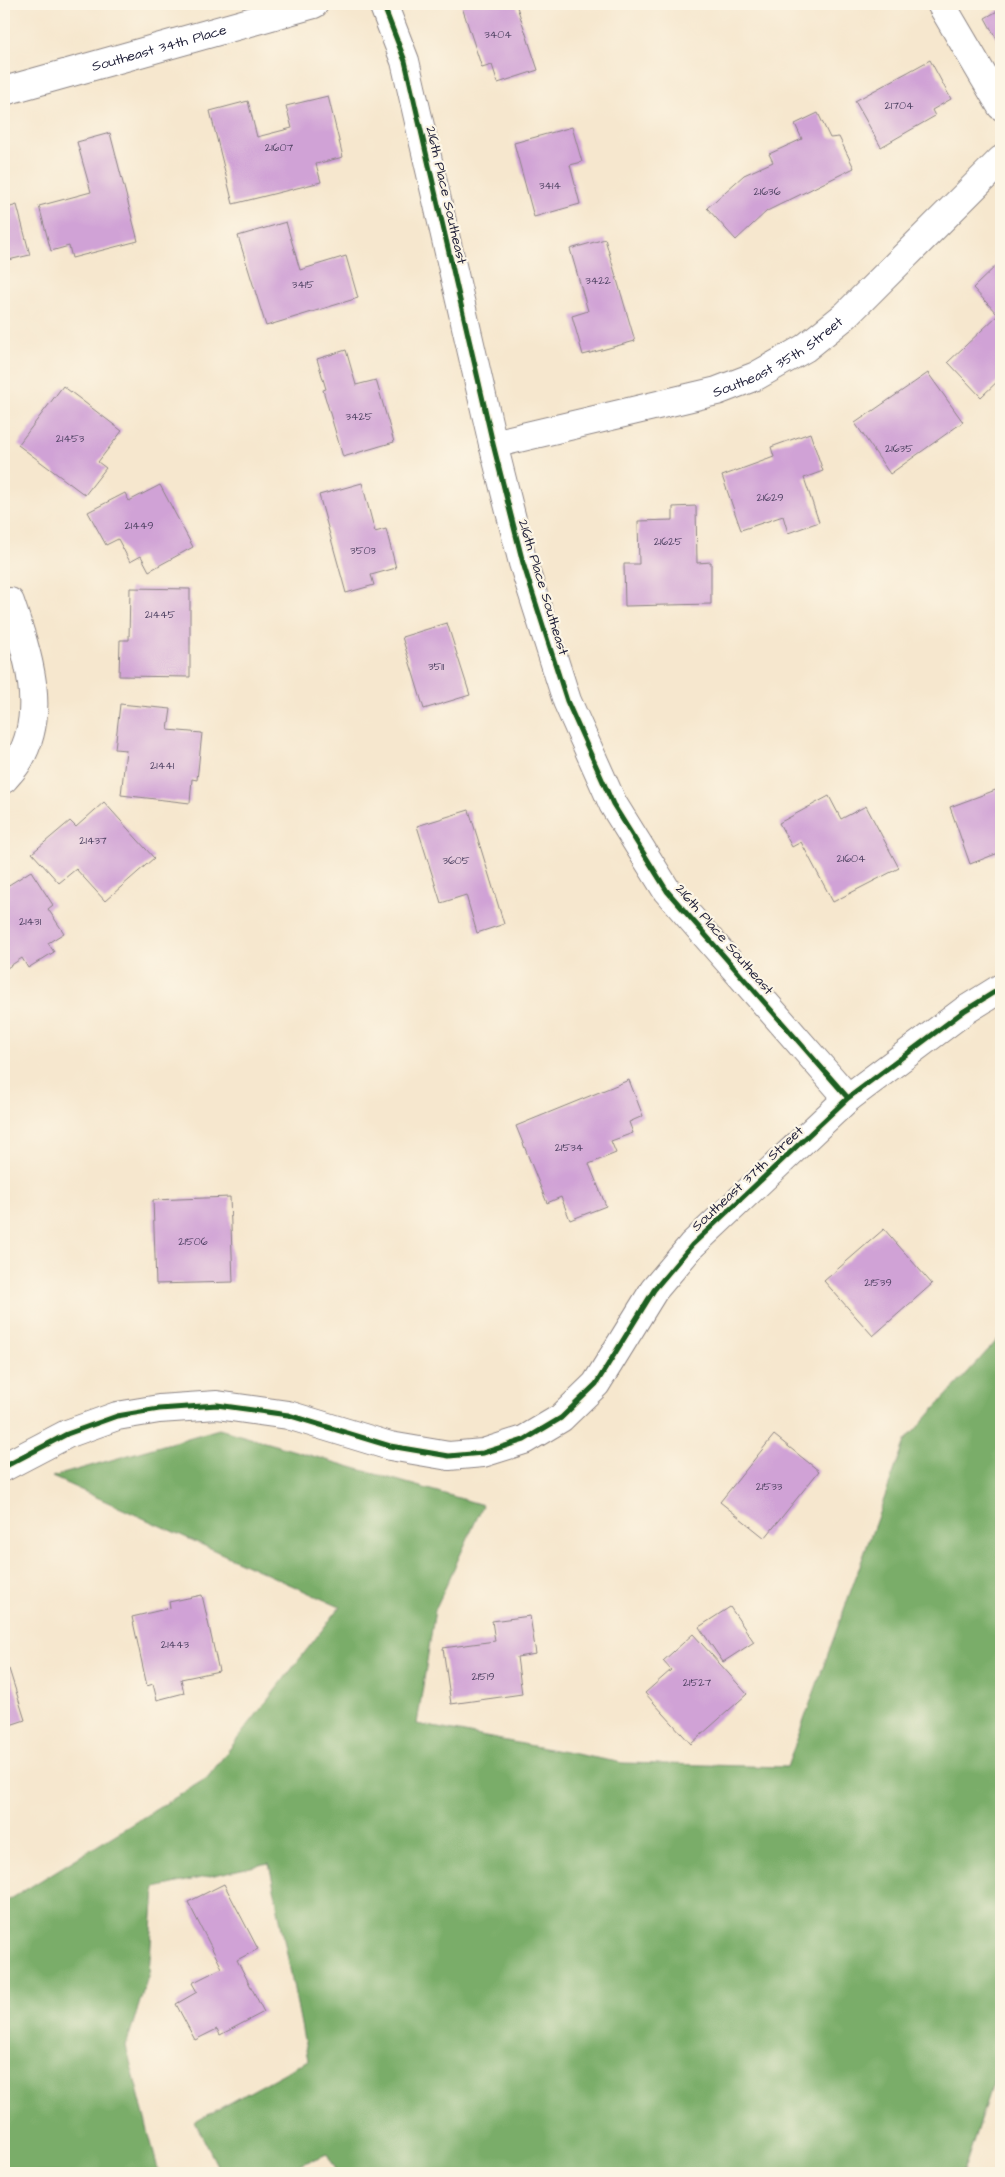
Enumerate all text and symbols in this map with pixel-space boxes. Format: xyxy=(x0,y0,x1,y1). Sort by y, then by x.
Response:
street label: Southeast 34th Place xyxy=(90,20,229,77)
house number: 3404 xyxy=(484,27,512,42)
house number: 21704 xyxy=(885,98,914,113)
street label: 216th Place Southeast xyxy=(420,124,472,267)
house number: 21607 xyxy=(265,140,293,155)
house number: 3414 xyxy=(539,178,561,193)
house number: 21636 xyxy=(753,184,781,199)
house number: 3422 xyxy=(585,273,612,288)
house number: 3415 xyxy=(292,277,314,292)
street label: Southeast 35th Street xyxy=(710,312,848,403)
house number: 3425 xyxy=(345,409,373,424)
house number: 21453 xyxy=(56,431,85,446)
house number: 21635 xyxy=(885,441,913,456)
house number: 21629 xyxy=(756,490,784,505)
street label: 216th Place Southeast xyxy=(513,517,573,658)
house number: 21449 xyxy=(125,518,153,533)
house number: 21625 xyxy=(654,534,683,549)
house number: 3503 xyxy=(350,543,376,558)
house number: 21445 xyxy=(145,607,175,622)
house number: 3511 xyxy=(428,659,445,674)
house number: 21441 xyxy=(150,758,175,773)
house number: 21437 xyxy=(79,833,107,848)
house number: 21604 xyxy=(836,851,866,866)
house number: 3605 xyxy=(442,853,470,868)
street label: 216th Place Southeast xyxy=(670,880,778,1000)
house number: 21431 xyxy=(19,914,42,929)
street label: Southeast 37th Street xyxy=(687,1121,808,1236)
house number: 21534 xyxy=(555,1140,584,1155)
house number: 21506 xyxy=(178,1234,208,1249)
house number: 21539 xyxy=(864,1275,892,1290)
house number: 21533 xyxy=(756,1479,783,1494)
house number: 21443 xyxy=(161,1637,190,1652)
house number: 21519 xyxy=(471,1669,495,1684)
house number: 21527 xyxy=(683,1675,712,1690)

